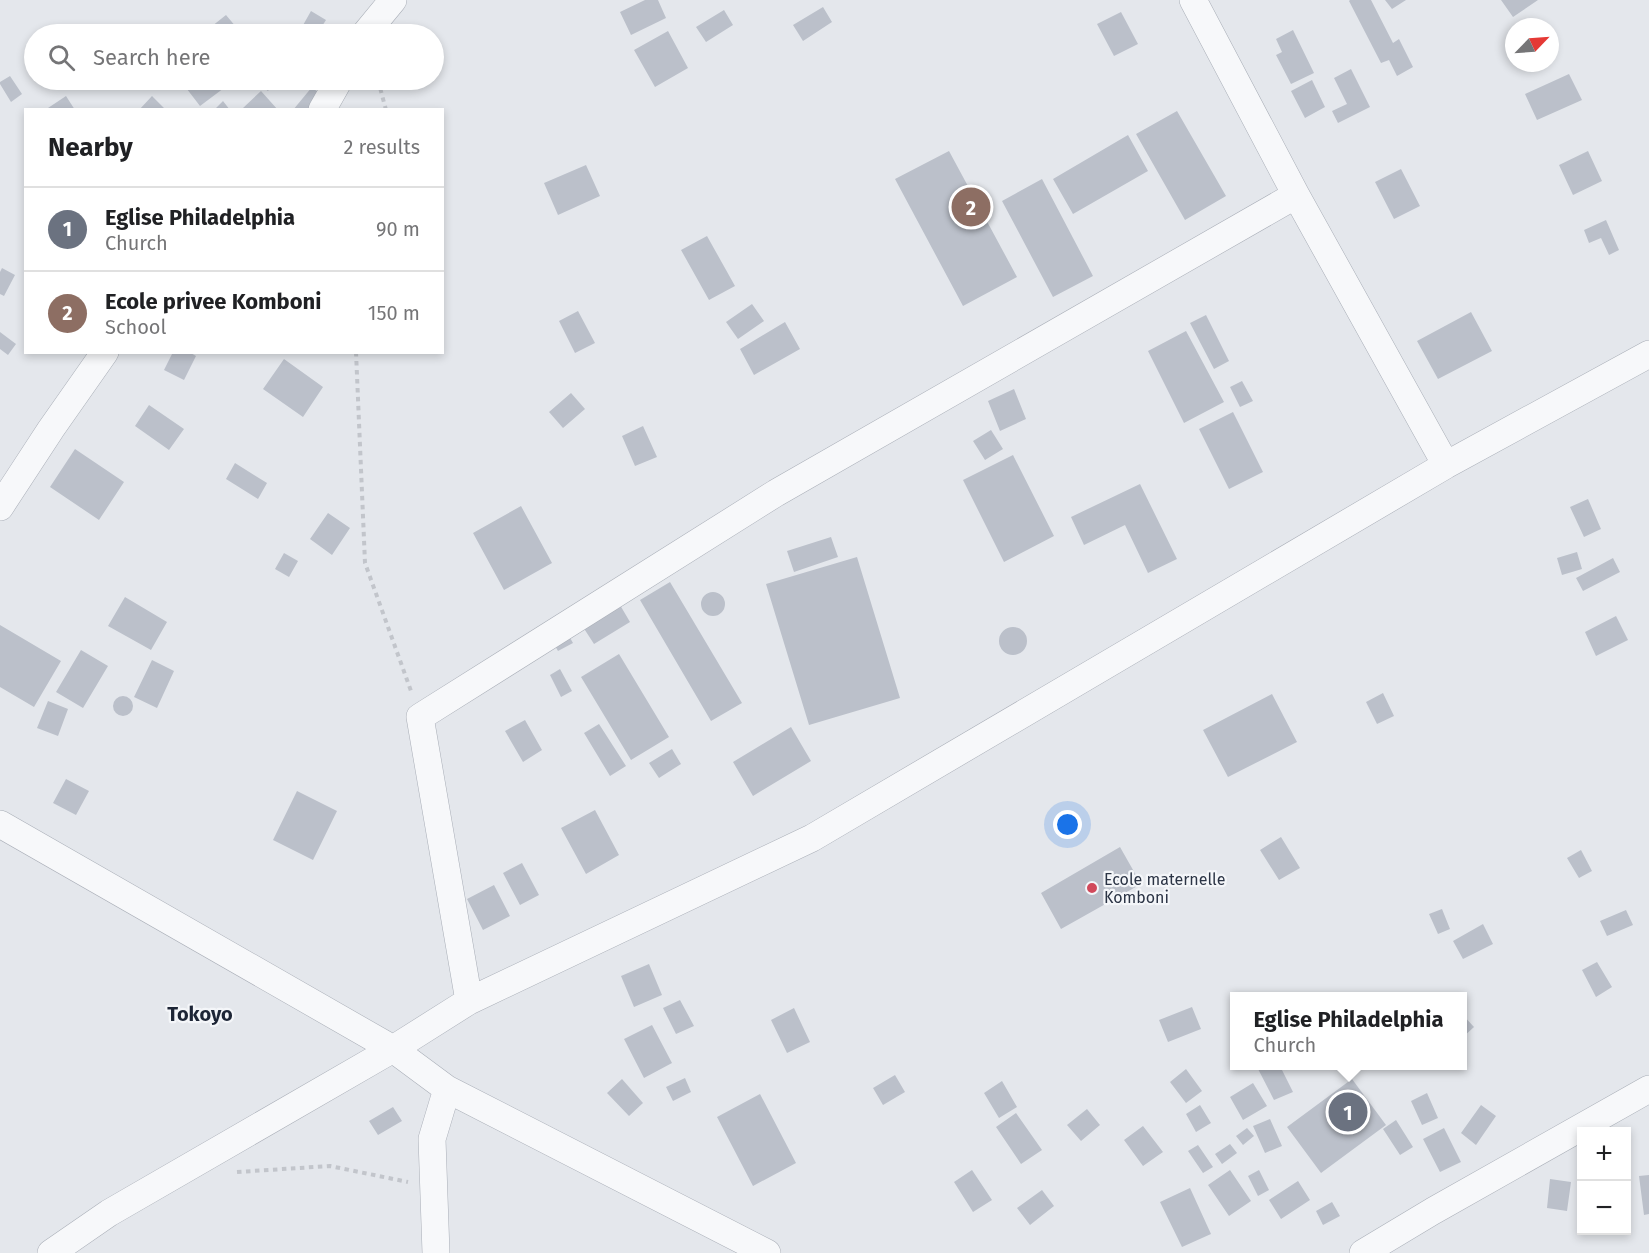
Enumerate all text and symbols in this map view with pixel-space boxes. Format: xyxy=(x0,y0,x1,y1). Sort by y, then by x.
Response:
north arrow xyxy=(1505,18,1559,72)
search box xyxy=(24,24,444,90)
icon: search xyxy=(45,41,78,74)
text: Search here xyxy=(93,44,211,71)
text: Nearby xyxy=(48,132,133,163)
text: 2 results xyxy=(343,135,420,159)
pin: 2 xyxy=(952,184,990,230)
text: Eglise Philadelphia xyxy=(105,204,295,231)
text: 1 xyxy=(63,217,72,241)
text: 90 m xyxy=(376,217,420,241)
text: Church xyxy=(105,231,168,255)
text: Ecole privee Komboni xyxy=(105,288,321,315)
text: 2 xyxy=(62,301,73,325)
text: 150 m xyxy=(368,301,420,325)
text: School xyxy=(105,315,166,339)
your location xyxy=(1053,810,1082,839)
place label: Ecole maternelle Komboni xyxy=(1104,870,1225,907)
marker: Ecole maternelle Komboni xyxy=(1085,881,1099,895)
popup xyxy=(1230,992,1467,1070)
district label: Tokoyo xyxy=(167,1002,233,1026)
text: Eglise Philadelphia xyxy=(1253,1006,1444,1033)
text: Church xyxy=(1253,1033,1316,1057)
pin: 1 xyxy=(1328,1090,1368,1134)
map controls xyxy=(1577,1127,1631,1235)
button: + xyxy=(1577,1127,1631,1181)
button: − xyxy=(1577,1181,1631,1235)

